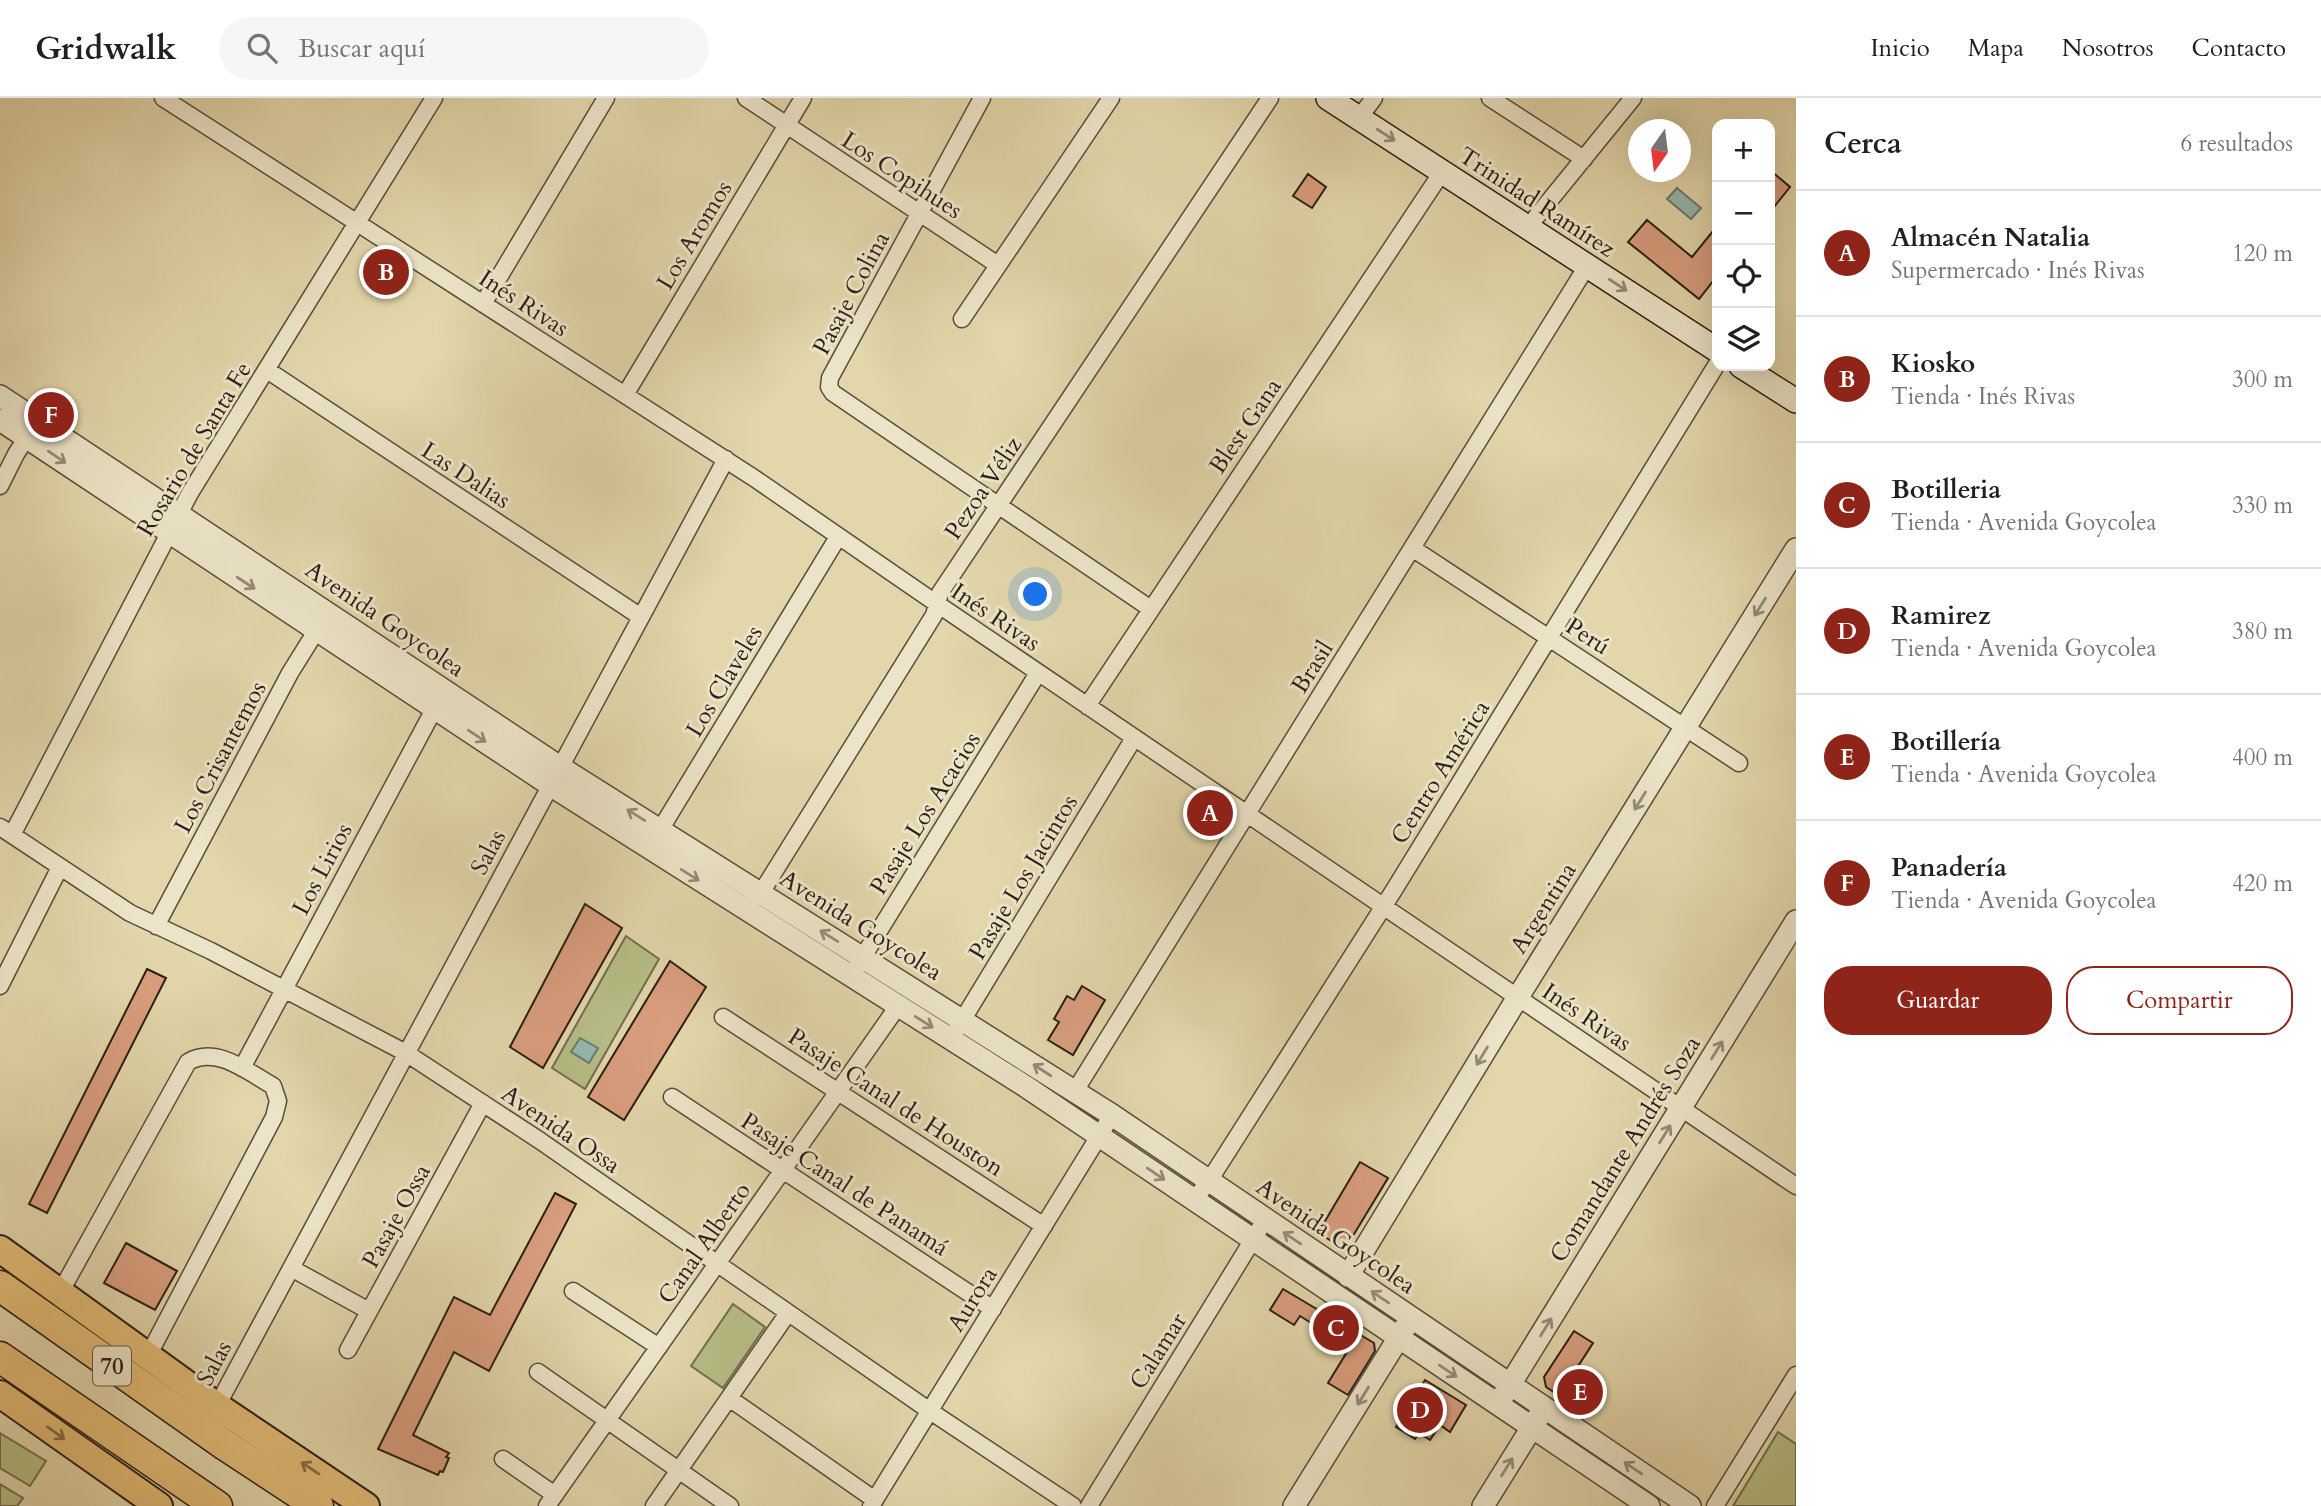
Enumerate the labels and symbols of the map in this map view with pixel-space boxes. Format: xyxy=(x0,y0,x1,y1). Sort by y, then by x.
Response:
north arrow xyxy=(1628,119,1691,182)
street label: Los Copihues xyxy=(835,124,969,227)
one-way arrow xyxy=(1375,128,1395,142)
street label: Trinidad Ramírez xyxy=(1452,139,1622,266)
street label: Los Aromos xyxy=(649,174,740,296)
street label: Pasaje Colina xyxy=(805,225,898,361)
pin: B xyxy=(363,246,409,298)
street label: Inés Rivas xyxy=(472,262,575,345)
one-way arrow xyxy=(1607,279,1627,293)
street label: Rosario de Santa Fe xyxy=(129,356,260,543)
street label: Blest Gana xyxy=(1201,371,1290,481)
pin: F xyxy=(28,389,74,441)
street label: Pezoa Véliz xyxy=(937,430,1030,546)
street label: Las Dalias xyxy=(415,434,517,517)
one-way arrow xyxy=(47,450,66,465)
street label: Avenida Goycolea xyxy=(298,554,472,685)
street label: Inés Rivas xyxy=(945,575,1047,659)
one-way arrow xyxy=(236,577,256,591)
your location xyxy=(1018,577,1052,611)
one-way arrow xyxy=(1753,597,1767,617)
street label: Perú xyxy=(1559,610,1616,663)
street label: Los Claveles xyxy=(678,619,771,743)
street label: Brasil xyxy=(1284,635,1341,700)
street label: Los Crisantemos xyxy=(167,675,274,839)
street label: Centro América xyxy=(1383,694,1498,850)
street label: Pasaje Los Acacios xyxy=(862,726,989,901)
one-way arrow xyxy=(466,730,486,744)
pin: A xyxy=(1187,787,1233,839)
street label: Pasaje Los Jacintos xyxy=(961,788,1086,966)
one-way arrow xyxy=(1633,790,1647,810)
one-way arrow xyxy=(627,807,647,821)
street label: Los Lirios xyxy=(284,817,360,921)
street label: Salas xyxy=(463,824,514,881)
street label: Argentina xyxy=(1502,856,1585,960)
street label: Avenida Goycolea xyxy=(773,862,949,989)
one-way arrow xyxy=(680,868,700,882)
one-way arrow xyxy=(820,928,839,943)
street label: Inés Rivas xyxy=(1536,975,1638,1059)
one-way arrow xyxy=(914,1015,933,1030)
street label: Pasaje Canal de Houston xyxy=(782,1020,1010,1185)
street label: Comandante Andrés Soza xyxy=(1542,1029,1709,1269)
one-way arrow xyxy=(1710,1040,1724,1060)
one-way arrow xyxy=(1475,1045,1489,1065)
one-way arrow xyxy=(1033,1063,1052,1078)
street label: Avenida Ossa xyxy=(495,1077,627,1182)
street label: Pasaje Canal de Panamá xyxy=(734,1105,956,1264)
one-way arrow xyxy=(1659,1124,1673,1144)
street label: Pasaje Ossa xyxy=(354,1158,439,1274)
one-way arrow xyxy=(1146,1167,1165,1182)
street label: Avenida Goycolea xyxy=(1249,1171,1423,1302)
street label: Canal Alberto xyxy=(650,1176,759,1311)
one-way arrow xyxy=(1283,1231,1302,1245)
street label: Aurora xyxy=(940,1260,1006,1338)
one-way arrow xyxy=(1370,1290,1390,1304)
pin: C xyxy=(1313,1302,1359,1354)
street label: Calamar xyxy=(1122,1306,1195,1396)
one-way arrow xyxy=(1539,1318,1553,1338)
street label: Salas xyxy=(189,1335,240,1392)
road number: 70 xyxy=(93,1346,131,1386)
one-way arrow xyxy=(1438,1364,1458,1378)
pin: E xyxy=(1557,1366,1603,1418)
pin: D xyxy=(1397,1384,1443,1436)
one-way arrow xyxy=(1355,1385,1369,1405)
one-way arrow xyxy=(46,1425,65,1440)
one-way arrow xyxy=(1501,1457,1515,1477)
one-way arrow xyxy=(300,1461,320,1475)
one-way arrow xyxy=(1624,1461,1643,1475)

